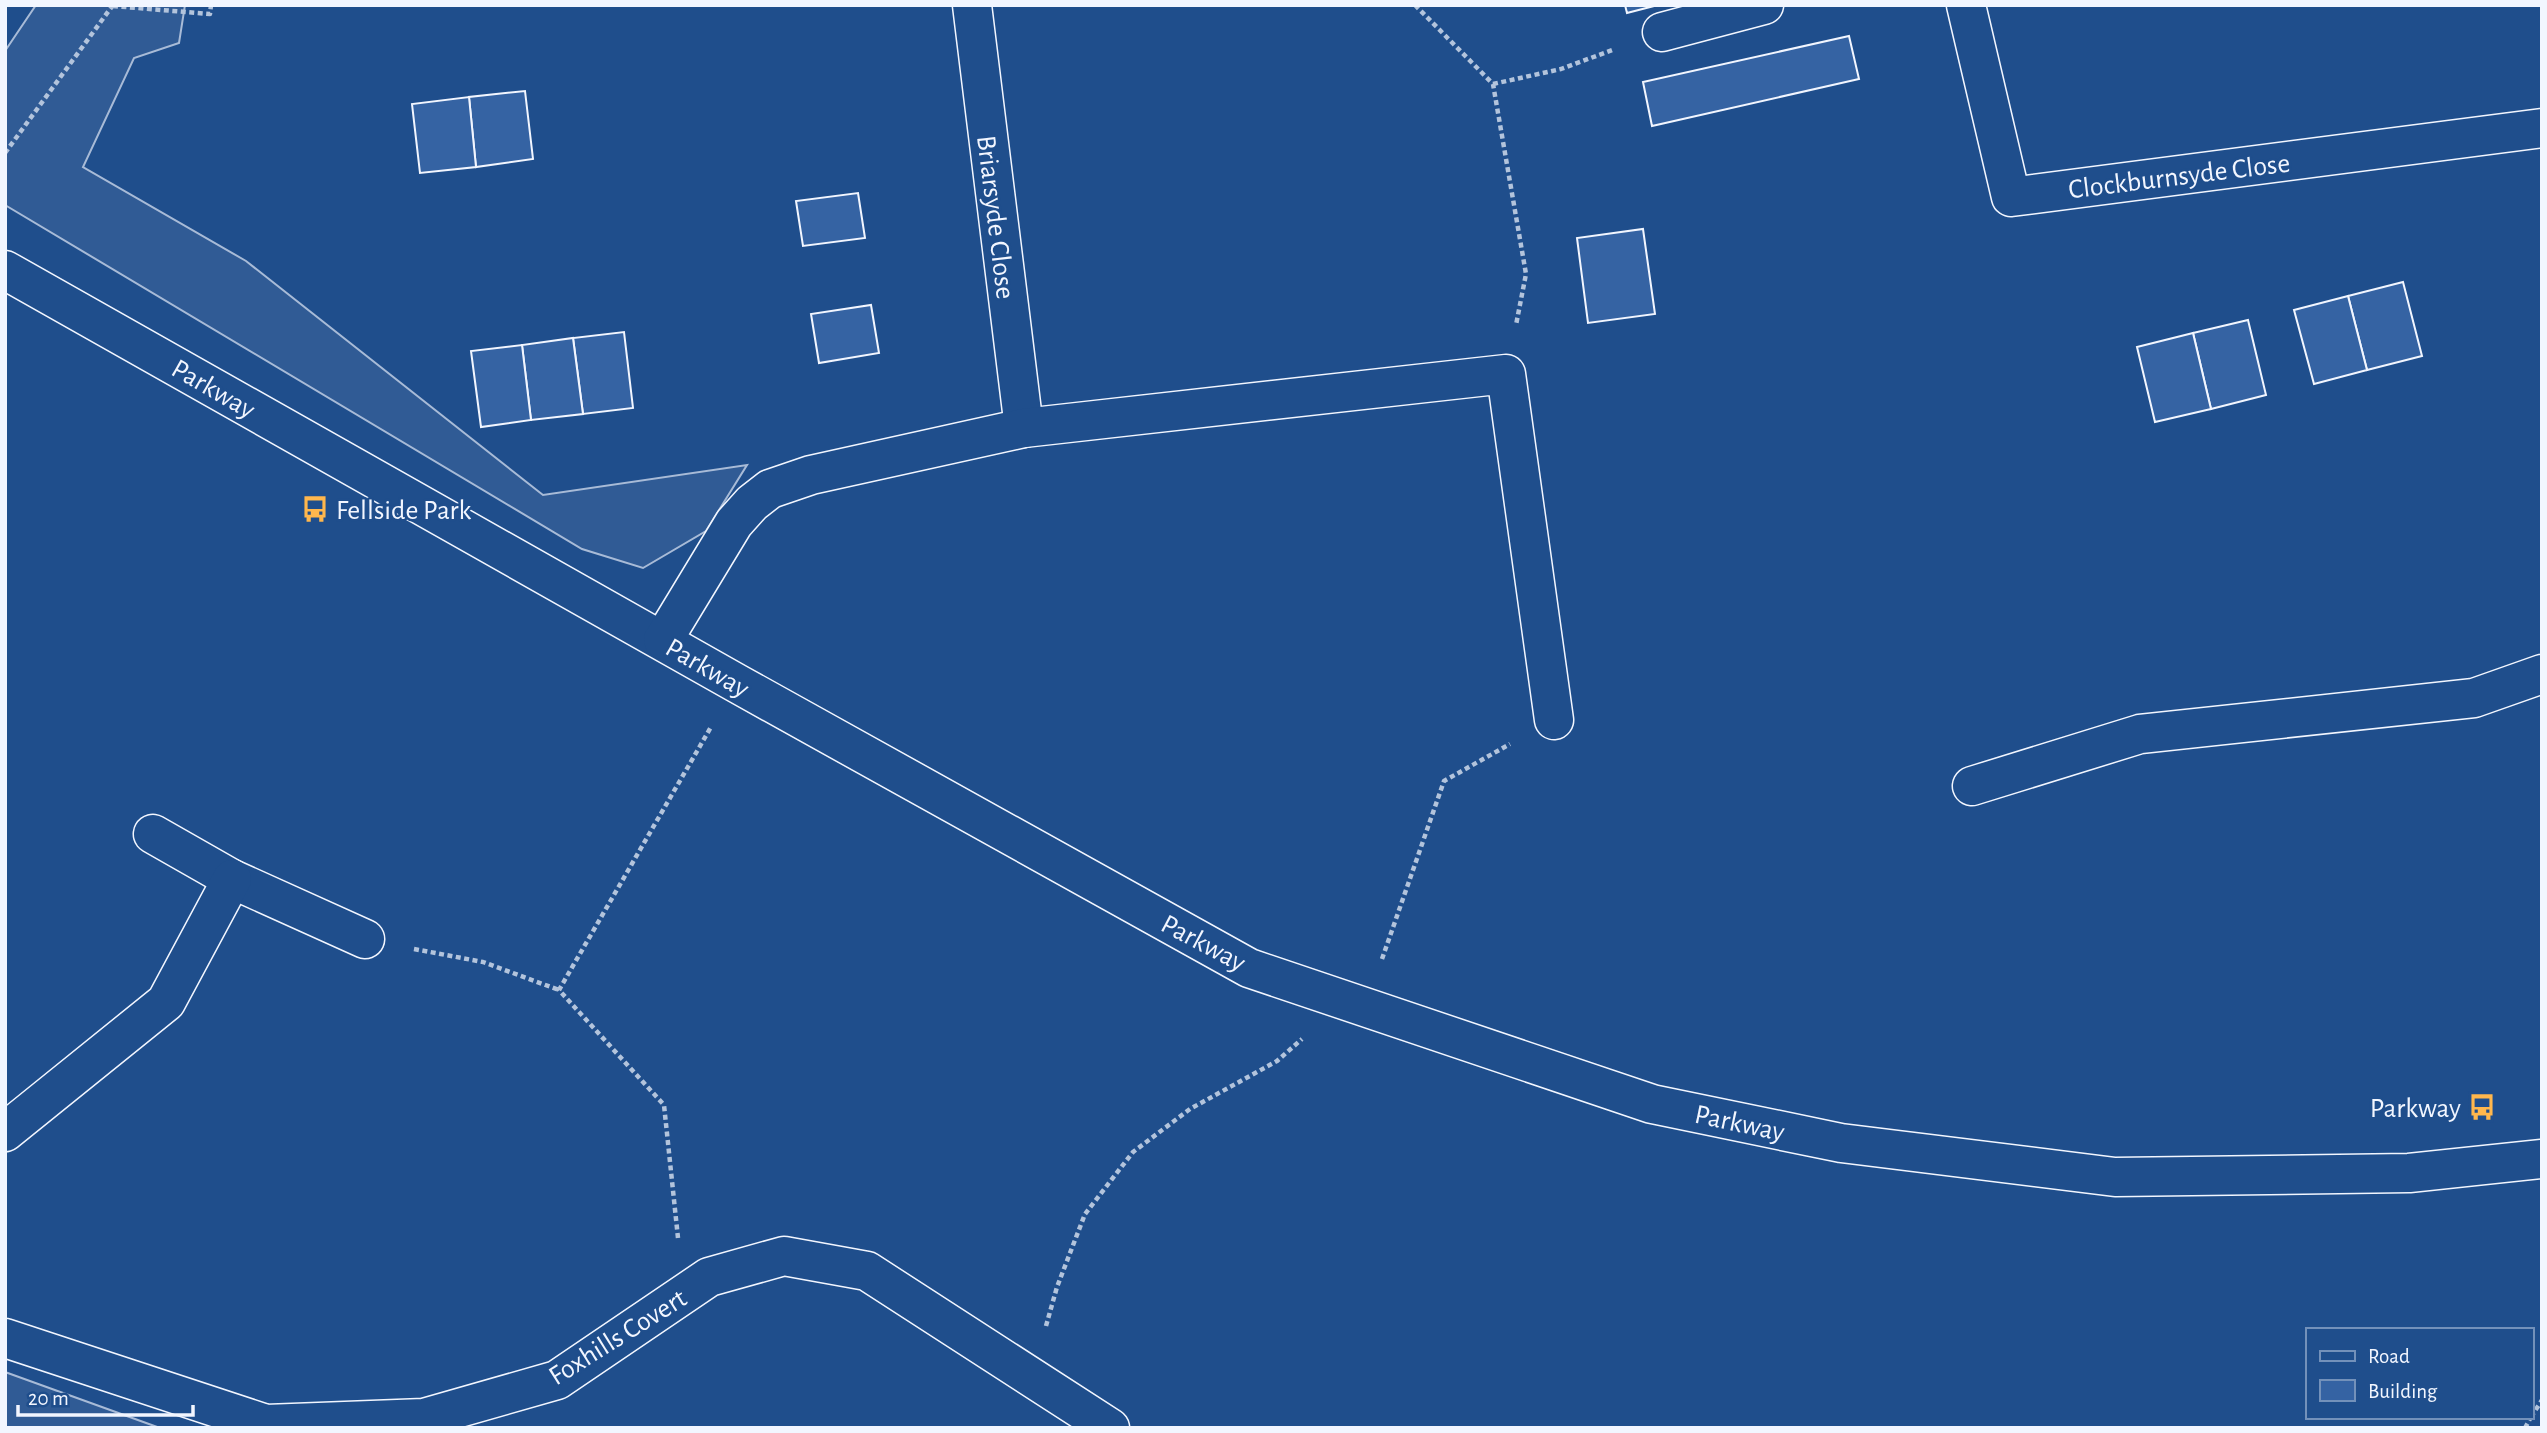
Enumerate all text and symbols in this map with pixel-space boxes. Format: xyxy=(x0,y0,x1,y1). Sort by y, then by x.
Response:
street label: Briarsyde Close xyxy=(971,134,1019,301)
street label: Clockburnsyde Close xyxy=(2067,149,2292,204)
street label: Parkway xyxy=(166,355,260,425)
bus stop icon: Fellside Park xyxy=(300,494,330,524)
place label: Fellside Park xyxy=(336,497,472,525)
street label: Parkway xyxy=(660,634,754,704)
street label: Parkway xyxy=(1156,910,1250,978)
bus stop icon: Parkway xyxy=(2467,1092,2497,1122)
place label: Parkway xyxy=(2370,1095,2461,1123)
street label: Parkway xyxy=(1692,1101,1787,1147)
street label: Foxhills Covert xyxy=(544,1284,692,1391)
legend xyxy=(2306,1328,2533,1419)
text: Road xyxy=(2368,1346,2410,1367)
scale bar xyxy=(18,1374,192,1418)
text: Building xyxy=(2368,1381,2438,1402)
text: 20 m xyxy=(28,1388,69,1409)

